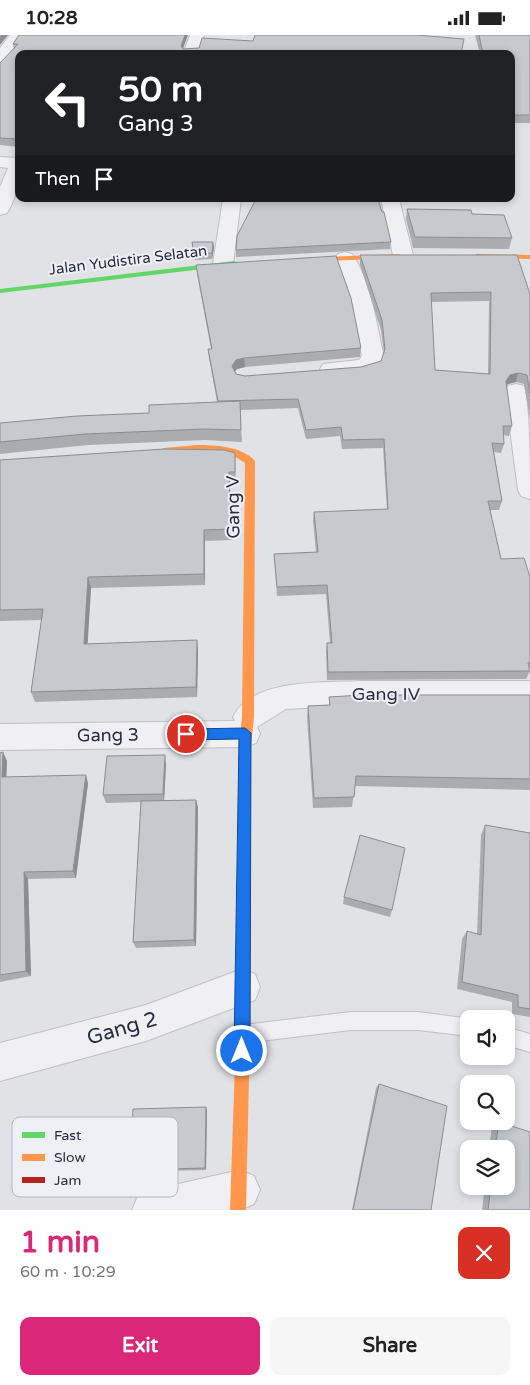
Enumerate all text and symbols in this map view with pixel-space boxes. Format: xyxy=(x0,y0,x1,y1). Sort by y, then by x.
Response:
text: 10:28 xyxy=(25,7,78,29)
text: 50 m xyxy=(118,69,203,111)
icon: left xyxy=(35,70,100,135)
text: Gang 3 xyxy=(118,111,194,137)
icon: arrive xyxy=(90,165,118,193)
text: Then xyxy=(35,168,80,190)
street label: Jalan Yudistira Selatan xyxy=(48,241,208,279)
street label: Gang V xyxy=(221,475,245,539)
street label: Gang IV xyxy=(352,683,421,705)
pin xyxy=(165,713,207,755)
icon: arrive xyxy=(172,720,200,748)
street label: Gang 3 xyxy=(77,723,139,747)
street label: Gang 2 xyxy=(84,1006,160,1050)
map controls xyxy=(460,1010,515,1195)
button: sound xyxy=(460,1010,515,1065)
position arrow xyxy=(215,1024,267,1076)
button: search xyxy=(460,1075,515,1130)
legend xyxy=(12,1117,178,1197)
text: Fast xyxy=(54,1127,82,1144)
button: layers xyxy=(460,1140,515,1195)
text: Slow xyxy=(54,1149,86,1166)
text: Jam xyxy=(54,1172,81,1189)
text: 1 min xyxy=(20,1224,100,1261)
button: close xyxy=(458,1227,510,1279)
text: 60 m · 10:29 xyxy=(20,1262,116,1282)
button: Exit xyxy=(20,1317,260,1375)
button: Share xyxy=(270,1317,510,1375)

